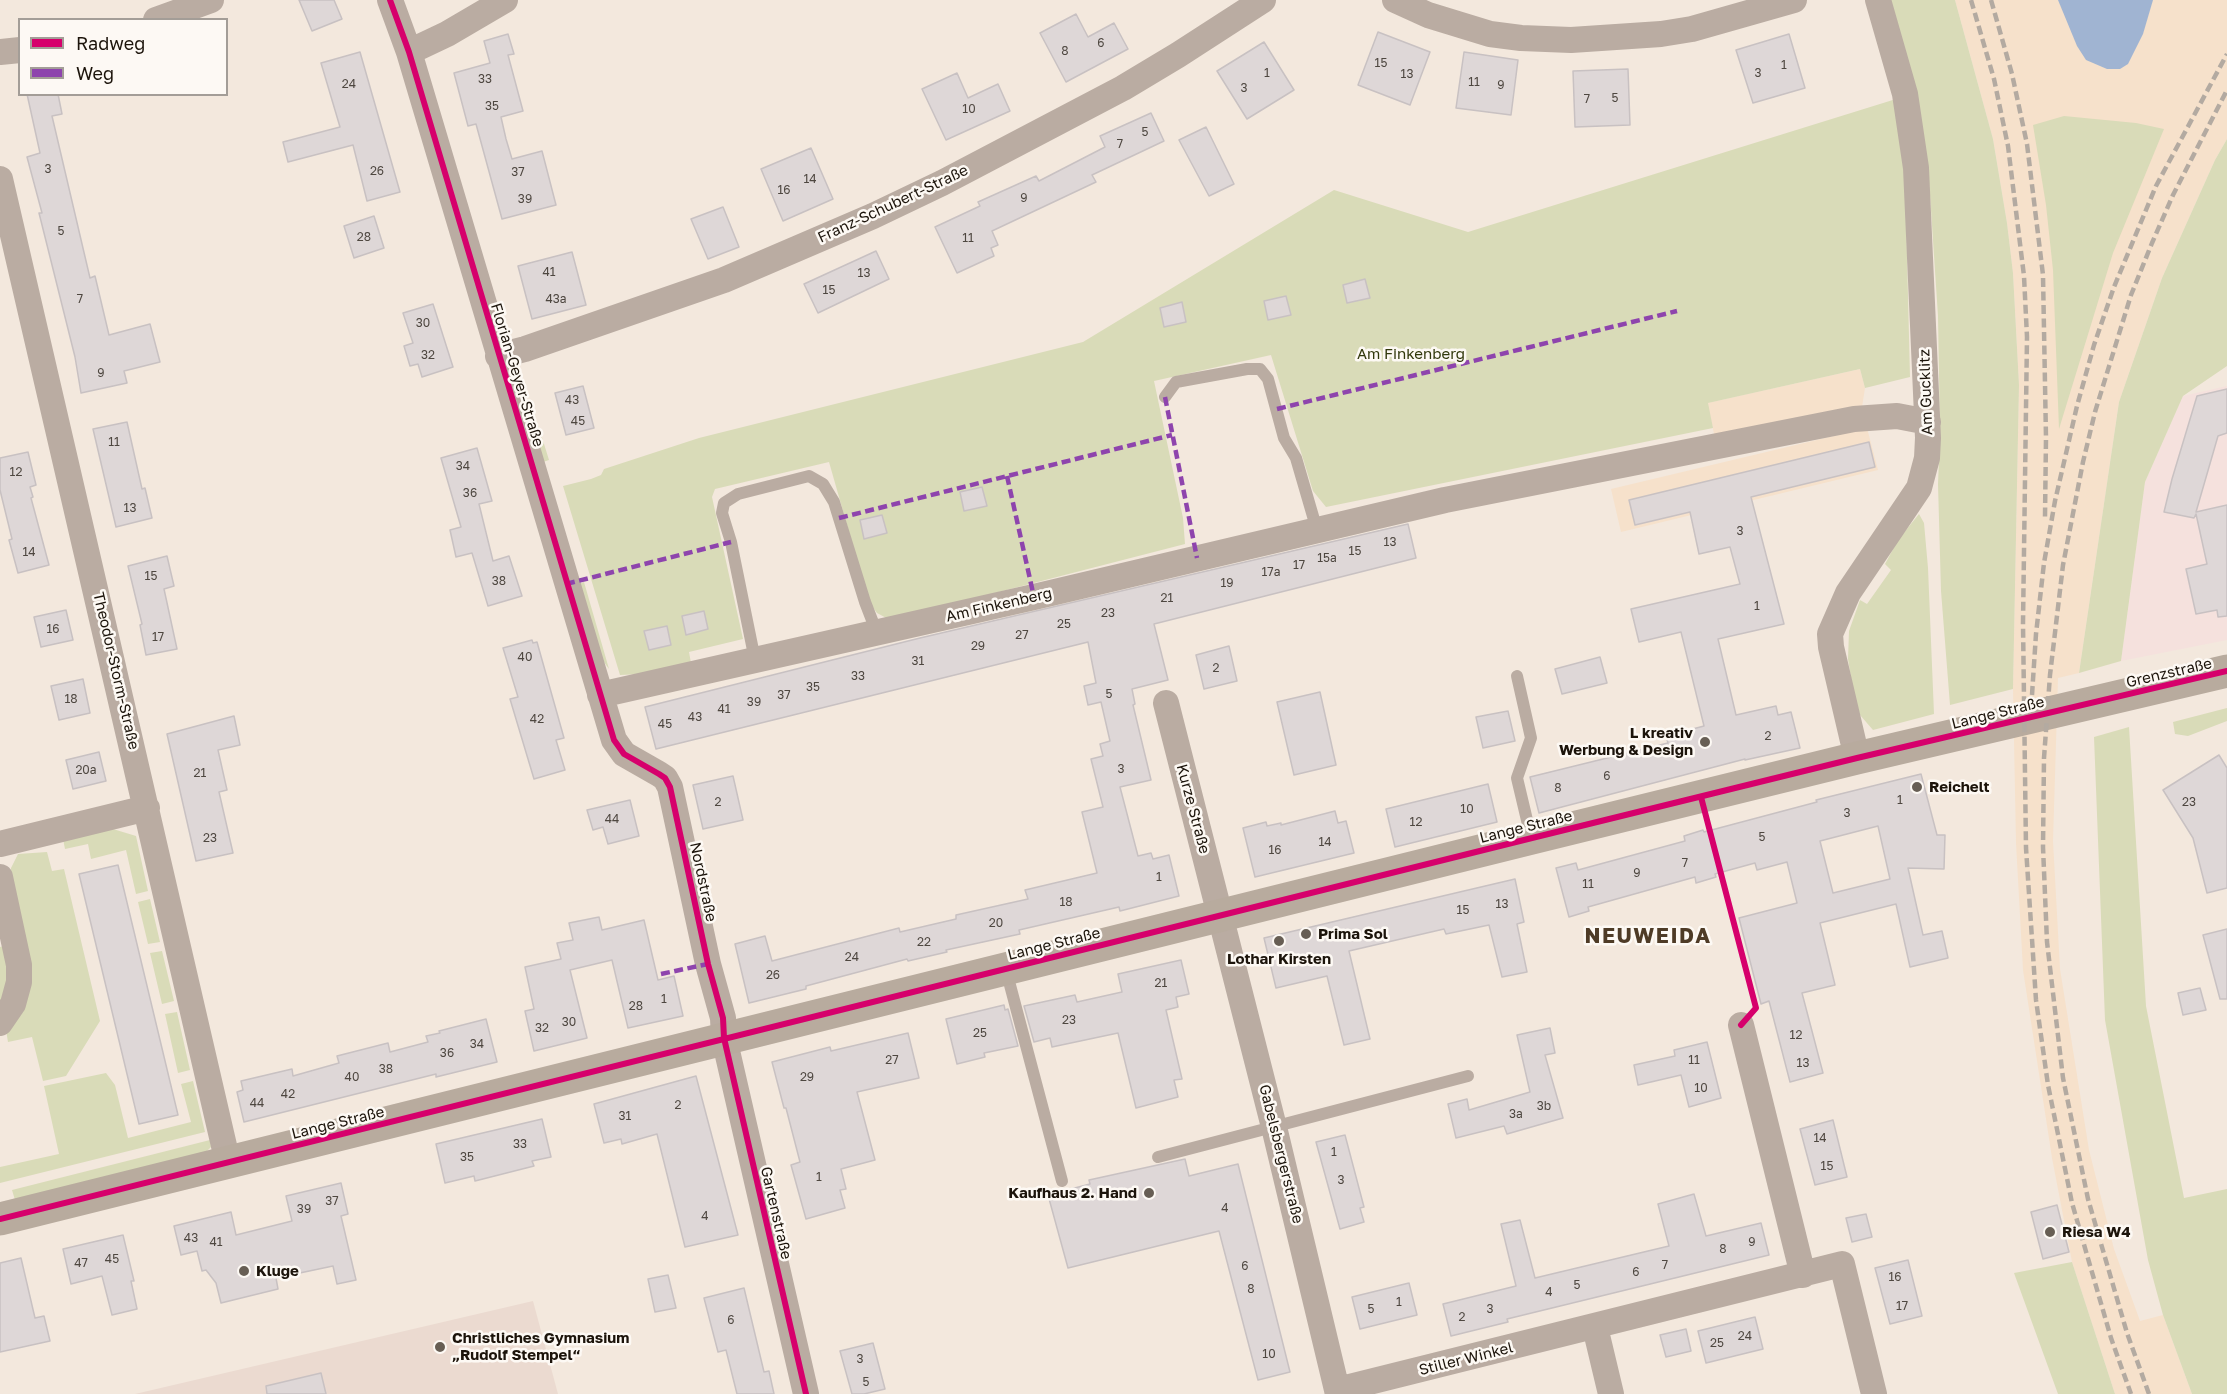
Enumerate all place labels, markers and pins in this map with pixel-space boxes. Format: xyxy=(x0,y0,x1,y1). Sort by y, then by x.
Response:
place label: L kreativ Werbung & Design xyxy=(1559,724,1693,759)
marker: L kreativ Werbung & Design xyxy=(1698,735,1712,749)
place label: Reichelt xyxy=(1929,778,1989,796)
marker: Reichelt xyxy=(1910,780,1924,794)
place label: Prima Sol xyxy=(1318,925,1388,943)
marker: Prima Sol xyxy=(1299,927,1313,941)
marker: Lothar Kirsten xyxy=(1272,934,1286,948)
place label: Lothar Kirsten xyxy=(1227,950,1331,968)
place label: Kaufhaus 2. Hand xyxy=(1008,1184,1137,1202)
marker: Kaufhaus 2. Hand xyxy=(1142,1186,1156,1200)
place label: Riesa W4 xyxy=(2062,1223,2131,1241)
marker: Riesa W4 xyxy=(2043,1225,2057,1239)
place label: Kluge xyxy=(256,1262,299,1280)
marker: Kluge xyxy=(237,1264,251,1278)
place label: Christliches Gymnasium „Rudolf Stempel“ xyxy=(452,1329,629,1364)
marker: Christliches Gymnasium „Rudolf Stempel“ xyxy=(433,1340,447,1354)

